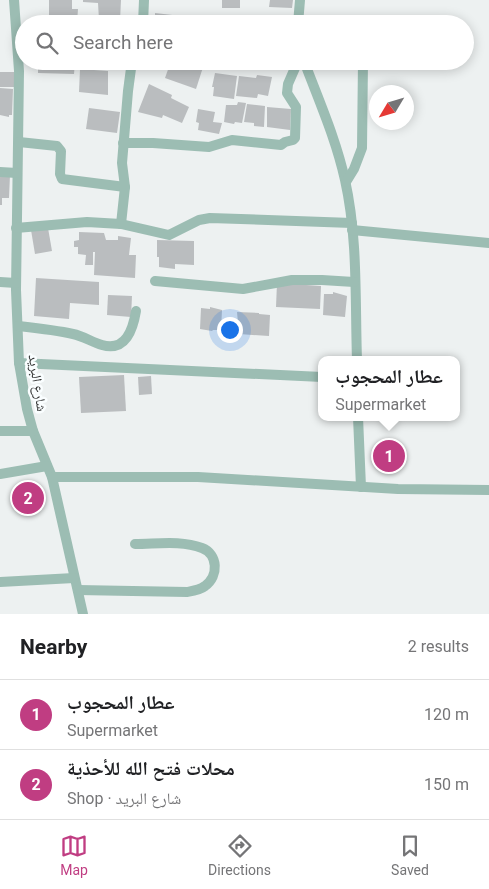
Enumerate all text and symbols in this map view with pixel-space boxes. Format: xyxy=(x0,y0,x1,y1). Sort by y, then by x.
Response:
search box xyxy=(15,15,474,70)
icon: search xyxy=(33,29,61,57)
text: Search here xyxy=(73,31,173,54)
north arrow xyxy=(369,85,414,130)
your location xyxy=(217,317,243,343)
street label: شارع البريد xyxy=(24,353,50,413)
popup xyxy=(318,356,460,421)
text: عطار المحجوب xyxy=(335,365,443,388)
text: Supermarket xyxy=(335,395,426,414)
pin: 1 xyxy=(373,437,405,475)
pin: 2 xyxy=(12,479,44,517)
text: Nearby xyxy=(20,635,87,659)
text: 2 results xyxy=(408,637,469,656)
text: عطار المحجوب xyxy=(67,691,175,714)
text: 1 xyxy=(31,705,41,724)
text: 120 m xyxy=(424,705,469,724)
text: Supermarket xyxy=(67,721,158,740)
text: محلات فتح الله للأحذية xyxy=(67,757,235,780)
text: 2 xyxy=(31,775,41,794)
text: 150 m xyxy=(424,775,469,794)
text: Shop · شارع البريد xyxy=(67,789,181,808)
tab: Map xyxy=(60,832,88,878)
tab: Directions xyxy=(208,832,271,878)
tab: Saved xyxy=(391,832,429,878)

